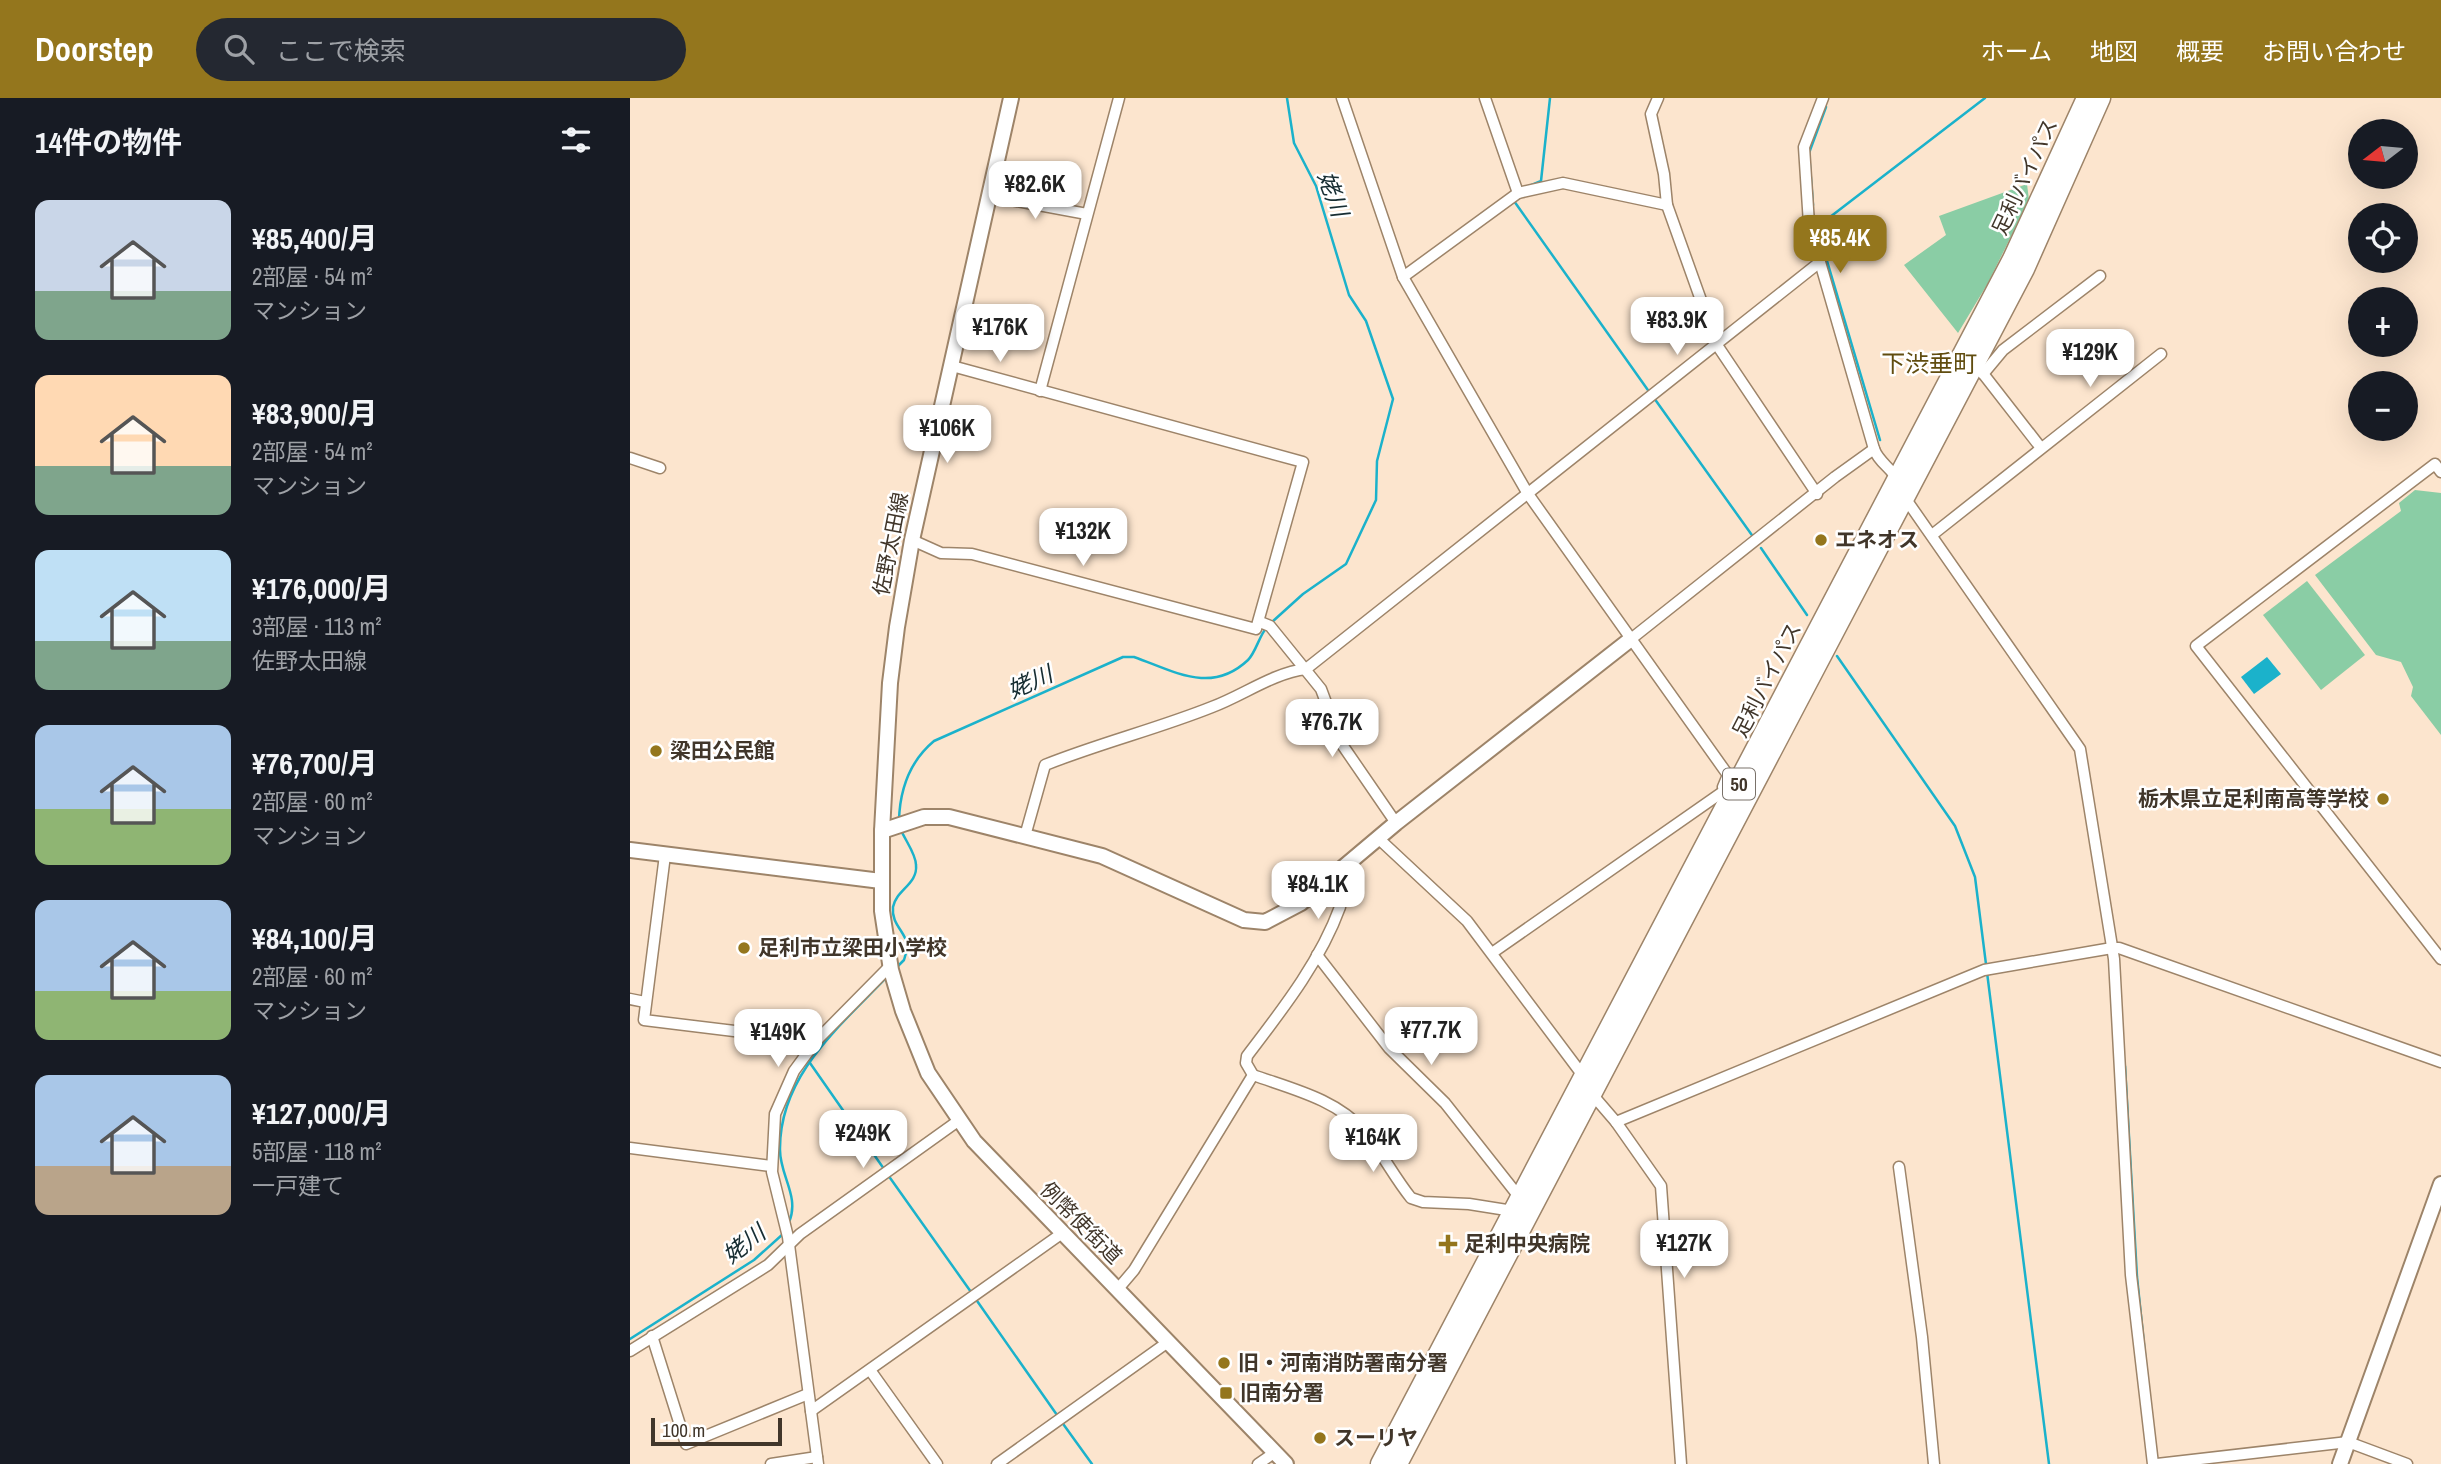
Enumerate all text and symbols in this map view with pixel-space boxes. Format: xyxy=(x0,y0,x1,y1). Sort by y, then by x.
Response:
search box xyxy=(196,18,686,81)
text: Doorstep xyxy=(35,27,154,71)
icon: search xyxy=(220,30,258,68)
text: ここで検索 xyxy=(276,33,406,68)
text: ホーム xyxy=(1981,35,2052,67)
text: 地図 xyxy=(2090,35,2138,67)
text: 概要 xyxy=(2176,35,2224,67)
text: お問い合わせ xyxy=(2262,35,2406,67)
street label: 足利バイパス xyxy=(1985,114,2064,240)
north arrow xyxy=(2348,119,2418,189)
map controls xyxy=(2348,119,2418,441)
icon: filters xyxy=(557,121,595,159)
text: 14件の物件 xyxy=(35,122,182,162)
pin: ¥82.6K xyxy=(978,162,1092,221)
water label: 姥川 xyxy=(1311,167,1357,224)
text: ¥82.6K xyxy=(1005,168,1065,199)
button: locate xyxy=(2348,203,2418,273)
pin: ¥85.4K xyxy=(1783,216,1897,275)
text: ¥85,400/月 xyxy=(252,218,378,258)
text: ¥85.4K xyxy=(1810,222,1870,253)
icon: home xyxy=(91,228,175,312)
text: 2部屋 · 54 m² xyxy=(252,261,372,292)
button: + xyxy=(2348,287,2418,357)
text: マンション xyxy=(252,295,367,326)
pin: ¥83.9K xyxy=(1620,298,1734,357)
pin: ¥176K xyxy=(951,304,1049,364)
text: ¥83.9K xyxy=(1647,304,1707,335)
text: ¥176K xyxy=(972,311,1028,342)
pin: ¥129K xyxy=(2041,330,2139,389)
text: ¥129K xyxy=(2062,336,2118,367)
district label: 下渋垂町 xyxy=(1881,347,1977,379)
button: − xyxy=(2348,371,2418,441)
text: ¥83,900/月 xyxy=(252,393,378,433)
icon: home xyxy=(91,403,175,487)
pin: ¥106K xyxy=(898,406,996,465)
text: ¥106K xyxy=(919,412,975,443)
text: 2部屋 · 54 m² xyxy=(252,436,372,467)
text: マンション xyxy=(252,470,367,501)
street label: 佐野太田線 xyxy=(866,490,915,598)
pin: ¥132K xyxy=(1034,508,1132,568)
text: ¥132K xyxy=(1055,515,1111,546)
place label: エネオス xyxy=(1835,525,1919,554)
marker: エネオス xyxy=(1813,532,1829,548)
text: ¥176,000/月 xyxy=(252,568,391,608)
icon: home xyxy=(91,578,175,662)
text: 3部屋 · 113 m² xyxy=(252,611,382,642)
street label: 足利バイパス xyxy=(1725,617,1808,742)
text: 佐野太田線 xyxy=(252,645,367,676)
water label: 姥川 xyxy=(1002,657,1060,705)
pin: ¥76.7K xyxy=(1275,700,1389,759)
text: ¥76.7K xyxy=(1302,706,1362,737)
place label: 梁田公民館 xyxy=(670,736,775,765)
text: ¥76,700/月 xyxy=(252,743,378,783)
marker: 梁田公民館 xyxy=(648,743,664,759)
icon: home xyxy=(91,753,175,837)
road number: 50 xyxy=(1723,768,1755,800)
place label: 栃木県立足利南高等学校 xyxy=(2138,784,2369,813)
text: 2部屋 · 60 m² xyxy=(252,786,372,817)
marker: 栃木県立足利南高等学校 xyxy=(2375,791,2391,807)
text: マンション xyxy=(252,820,367,851)
pin: ¥84.1K xyxy=(1261,862,1375,921)
text: ¥84.1K xyxy=(1288,868,1348,899)
text: ¥84,100/月 xyxy=(252,918,378,958)
icon: home xyxy=(91,928,175,1012)
place label: 足利市立梁田小学校 xyxy=(758,933,947,962)
marker: 足利市立梁田小学校 xyxy=(736,940,752,956)
text: 2部屋 · 60 m² xyxy=(252,961,372,992)
text: マンション xyxy=(252,995,367,1026)
pin: ¥77.7K xyxy=(1374,1007,1488,1067)
pin: ¥149K xyxy=(729,1010,827,1069)
text: ¥77.7K xyxy=(1401,1014,1461,1045)
text: ¥149K xyxy=(750,1016,806,1047)
text: ¥127,000/月 xyxy=(252,1093,391,1133)
icon: home xyxy=(91,1103,175,1187)
pin: ¥249K xyxy=(814,1110,912,1170)
pin: ¥164K xyxy=(1324,1114,1422,1174)
text: ¥249K xyxy=(835,1117,891,1148)
text: ¥164K xyxy=(1345,1121,1401,1152)
text: 5部屋 · 118 m² xyxy=(252,1136,382,1167)
text: 一戸建て xyxy=(252,1170,344,1201)
street label: 例幣使街道 xyxy=(1034,1175,1129,1270)
water label: 姥川 xyxy=(716,1215,774,1270)
pin: ¥127K xyxy=(1635,1220,1733,1280)
text: ¥127K xyxy=(1656,1227,1712,1258)
place label: 足利中央病院 xyxy=(1464,1229,1590,1258)
marker: 足利中央病院 xyxy=(1438,1234,1458,1254)
place label: 旧・河南消防署南分署 xyxy=(1238,1348,1448,1377)
marker: 旧・河南消防署南分署 xyxy=(1216,1355,1232,1371)
place label: 旧南分署 xyxy=(1240,1378,1324,1407)
marker: 旧南分署 xyxy=(1218,1385,1234,1401)
scale bar xyxy=(651,1415,782,1447)
text: 100 m xyxy=(662,1417,705,1443)
place label: スーリヤ xyxy=(1334,1423,1418,1452)
marker: スーリヤ xyxy=(1312,1430,1328,1446)

